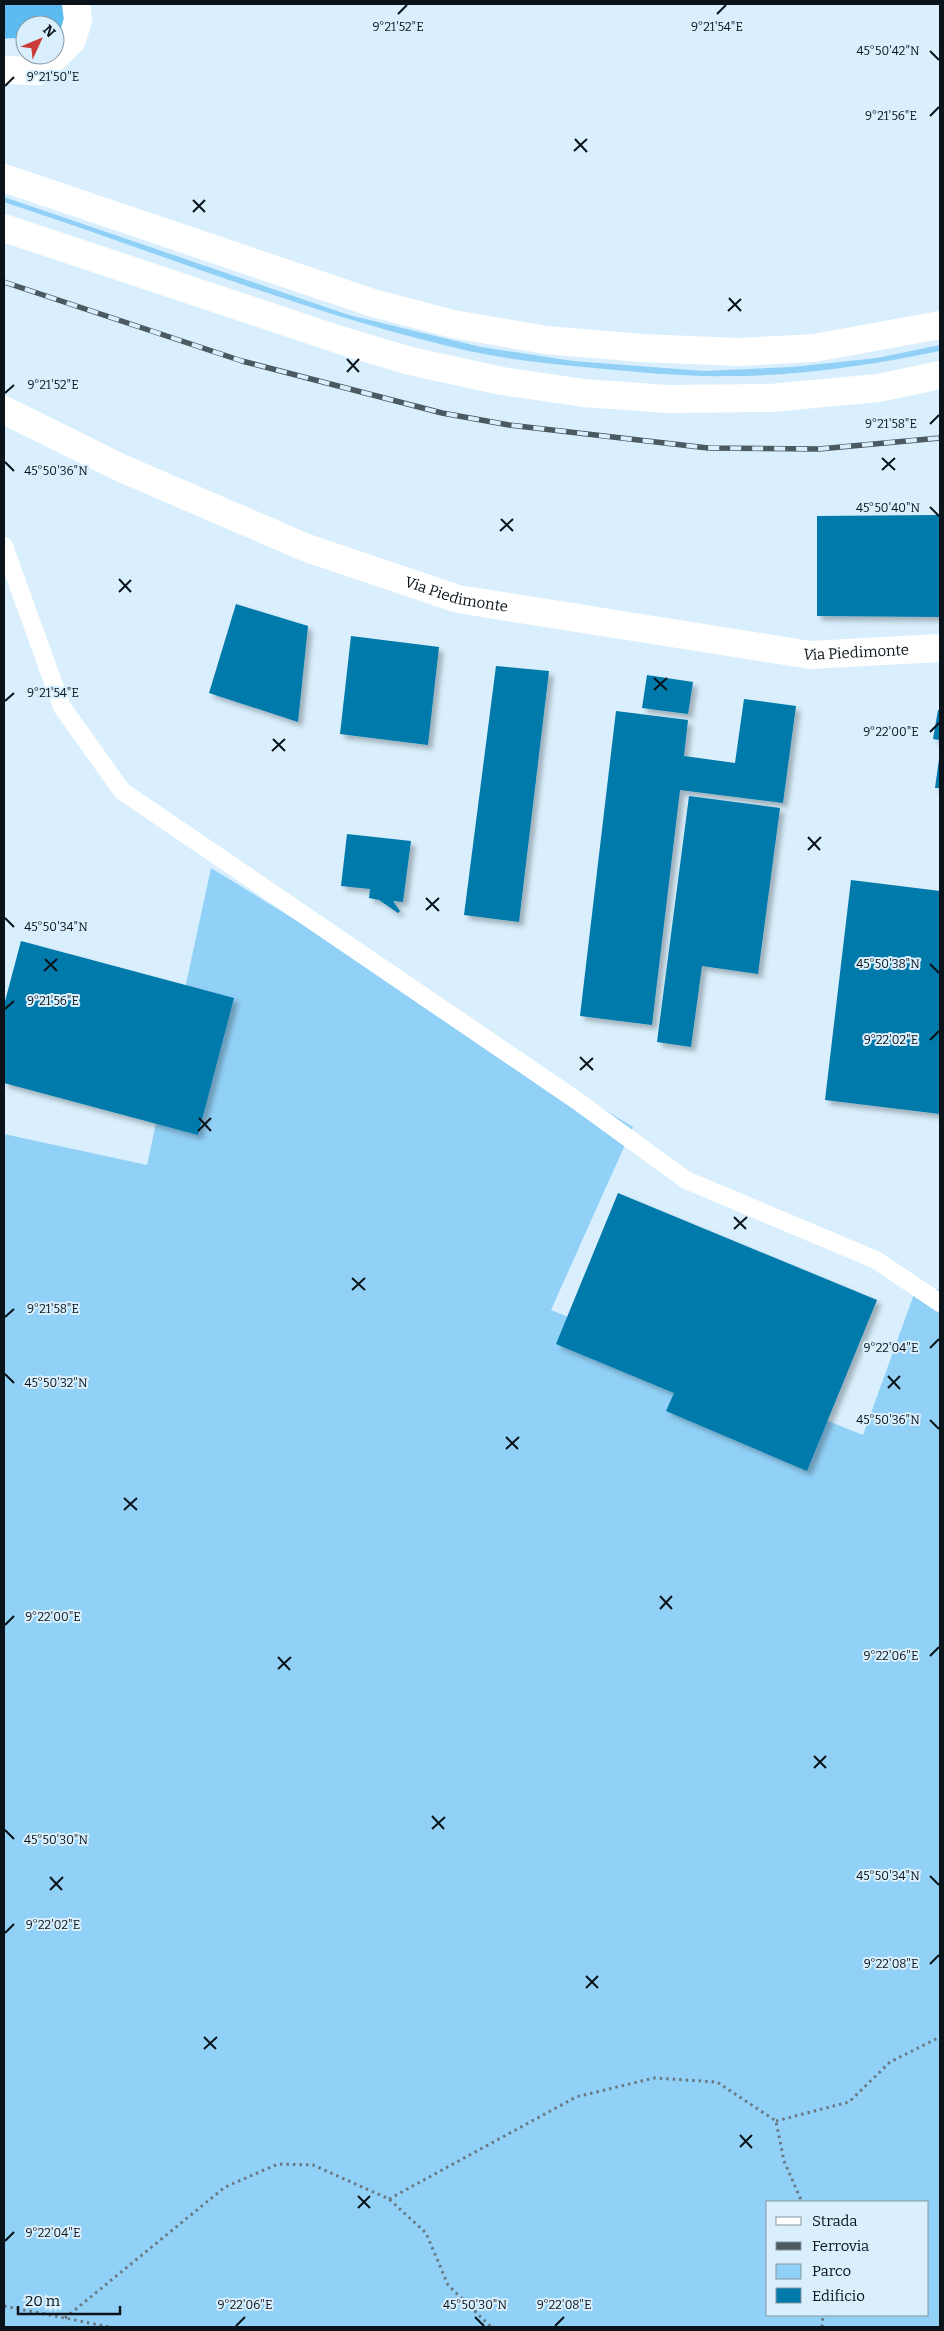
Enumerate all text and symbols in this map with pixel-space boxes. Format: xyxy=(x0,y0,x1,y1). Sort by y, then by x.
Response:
north arrow xyxy=(15,15,65,65)
text: 9°21'52"E xyxy=(372,20,424,34)
text: 9°21'54"E xyxy=(691,20,743,34)
text: N xyxy=(39,22,59,41)
text: 45°50'42"N xyxy=(856,44,920,58)
text: 9°21'50"E xyxy=(27,70,79,84)
text: 9°21'56"E xyxy=(865,109,917,123)
text: 9°21'52"E xyxy=(27,378,79,392)
text: 9°21'58"E xyxy=(865,417,917,431)
text: 45°50'36"N xyxy=(24,464,88,478)
text: 45°50'40"N xyxy=(856,501,921,515)
street label: Via Piedimonte xyxy=(403,573,509,616)
street label: Via Piedimonte xyxy=(802,641,909,665)
text: 9°21'54"E xyxy=(27,686,79,700)
text: 9°22'00"E xyxy=(863,725,919,739)
text: 45°50'34"N xyxy=(24,920,88,934)
text: 45°50'38"N xyxy=(856,957,920,971)
text: 9°21'56"E xyxy=(27,994,79,1008)
text: 9°22'02"E xyxy=(864,1033,918,1047)
text: 9°21'58"E xyxy=(27,1302,79,1316)
text: 9°22'04"E xyxy=(864,1341,918,1355)
text: 45°50'32"N xyxy=(25,1376,88,1390)
text: 45°50'36"N xyxy=(856,1413,920,1427)
text: 9°22'00"E xyxy=(25,1610,81,1624)
text: 9°22'06"E xyxy=(864,1649,918,1663)
text: 45°50'30"N xyxy=(24,1833,89,1847)
text: 45°50'34"N xyxy=(856,1869,920,1883)
text: 9°22'02"E xyxy=(26,1918,80,1932)
text: 9°22'08"E xyxy=(864,1957,918,1971)
legend xyxy=(766,2201,929,2316)
text: Strada xyxy=(812,2212,858,2230)
text: 9°22'04"E xyxy=(26,2226,80,2240)
text: Ferrovia xyxy=(812,2237,869,2255)
text: Parco xyxy=(812,2262,851,2280)
scale bar xyxy=(18,2284,120,2316)
text: Edificio xyxy=(812,2287,865,2305)
text: 20 m xyxy=(25,2292,61,2310)
text: 9°22'06"E xyxy=(218,2298,272,2312)
text: 45°50'30"N xyxy=(443,2298,508,2312)
text: 9°22'08"E xyxy=(537,2298,591,2312)

